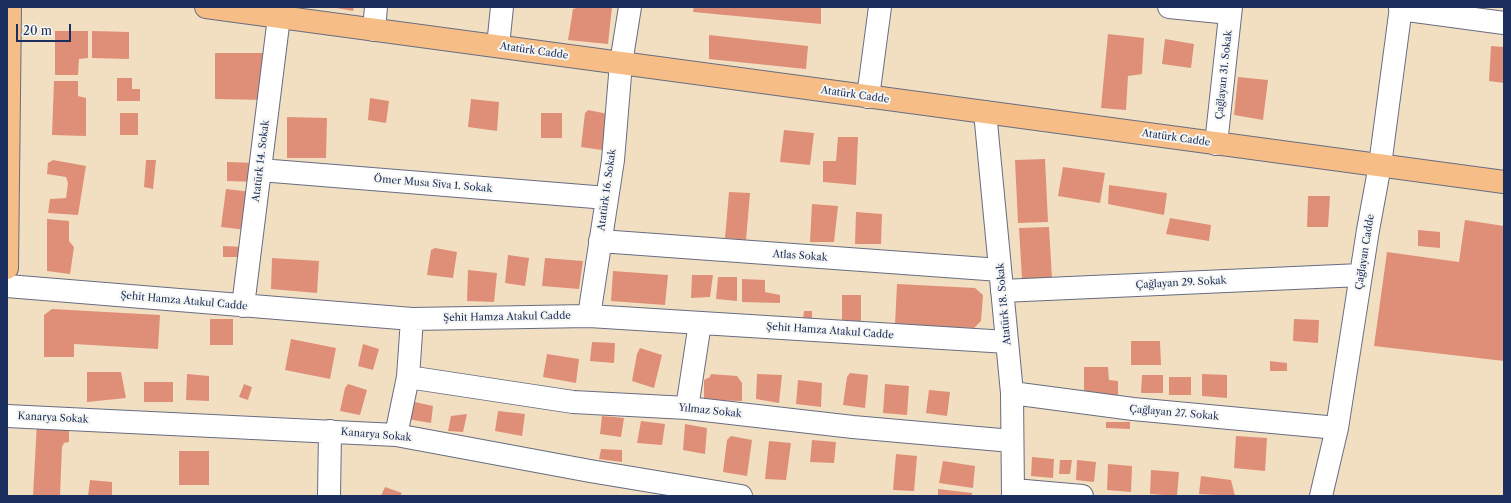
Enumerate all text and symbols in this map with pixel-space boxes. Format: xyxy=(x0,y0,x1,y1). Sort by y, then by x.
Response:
scale bar xyxy=(18,16,73,42)
text: 20 m xyxy=(23,23,52,38)
street label: Çağlayan 31. Sokak xyxy=(1213,30,1235,120)
street label: Atatürk Cadde xyxy=(499,40,569,62)
street label: Atatürk Cadde xyxy=(820,84,890,106)
street label: Atatürk 14. Sokak xyxy=(250,119,272,203)
street label: Atatürk Cadde xyxy=(1141,127,1211,149)
street label: Atatürk 16. Sokak xyxy=(595,148,619,232)
street label: Ömer Musa Siva 1. Sokak xyxy=(373,173,493,195)
street label: Çağlayan Cadde xyxy=(1353,213,1377,291)
street label: Atlas Sokak xyxy=(772,248,828,264)
street label: Atatürk 18. Sokak xyxy=(994,262,1014,346)
street label: Çağlayan 29. Sokak xyxy=(1135,275,1227,291)
street label: Şehit Hamza Atakul Cadde xyxy=(120,289,248,313)
street label: Şehit Hamza Atakul Cadde xyxy=(443,310,571,324)
street label: Şehit Hamza Atakul Cadde xyxy=(766,321,894,341)
street label: Yılmaz Sokak xyxy=(678,402,742,420)
street label: Çağlayan 27. Sokak xyxy=(1129,403,1219,423)
street label: Kanarya Sokak xyxy=(17,410,89,426)
street label: Kanarya Sokak xyxy=(340,426,412,444)

